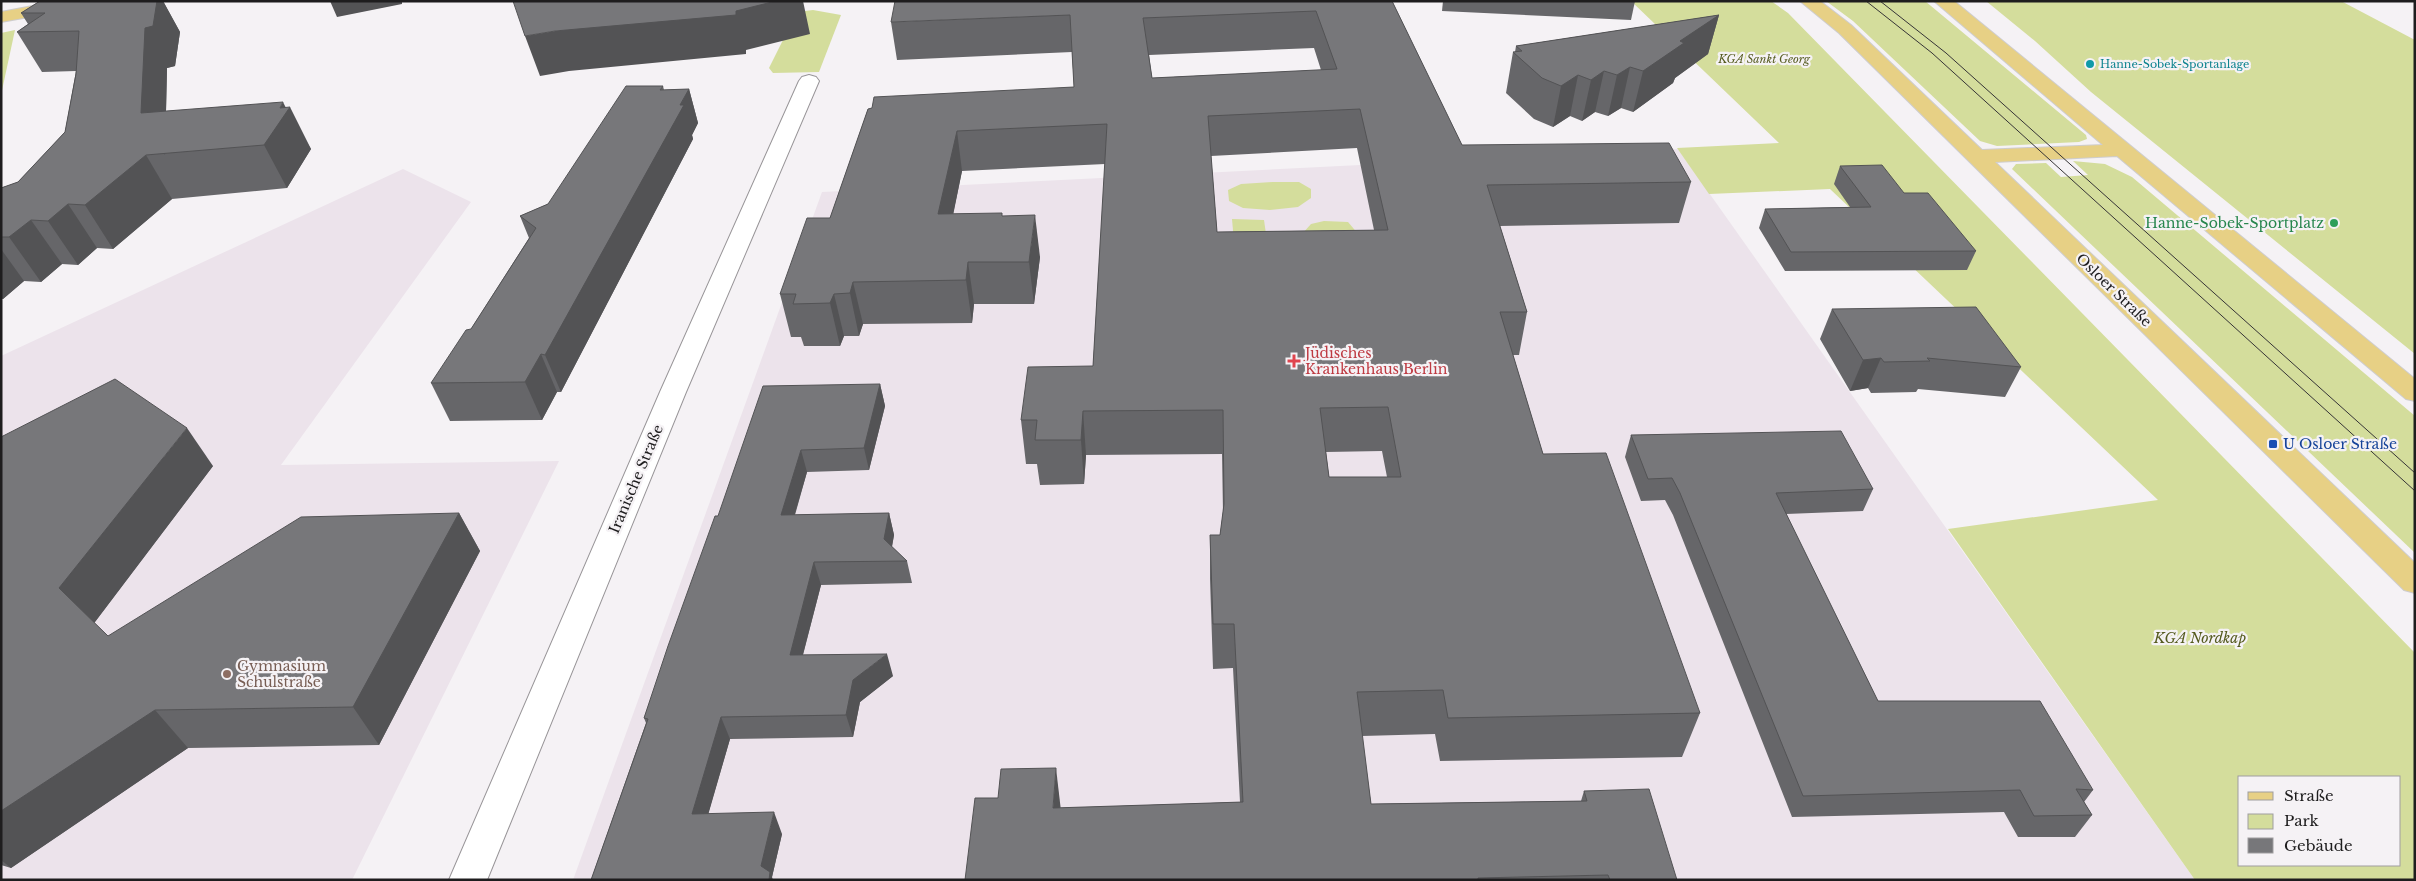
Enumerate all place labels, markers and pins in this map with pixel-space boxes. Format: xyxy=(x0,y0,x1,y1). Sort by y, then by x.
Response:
place label: Hanne-Sobek-Sportanlage xyxy=(2100,57,2249,71)
marker: Hanne-Sobek-Sportanlage xyxy=(2084,58,2096,70)
place label: Hanne-Sobek-Sportplatz xyxy=(2145,214,2324,232)
marker: Hanne-Sobek-Sportplatz xyxy=(2328,217,2340,229)
place label: Jüdisches Krankenhaus Berlin xyxy=(1303,344,1448,378)
marker: Jüdisches Krankenhaus Berlin xyxy=(1287,354,1301,368)
place label: U Osloer Straße xyxy=(2283,435,2397,453)
marker: U Osloer Straße xyxy=(2267,438,2279,450)
place label: Gymnasium Schulstraße xyxy=(237,657,326,691)
marker: Gymnasium Schulstraße xyxy=(221,668,233,680)

